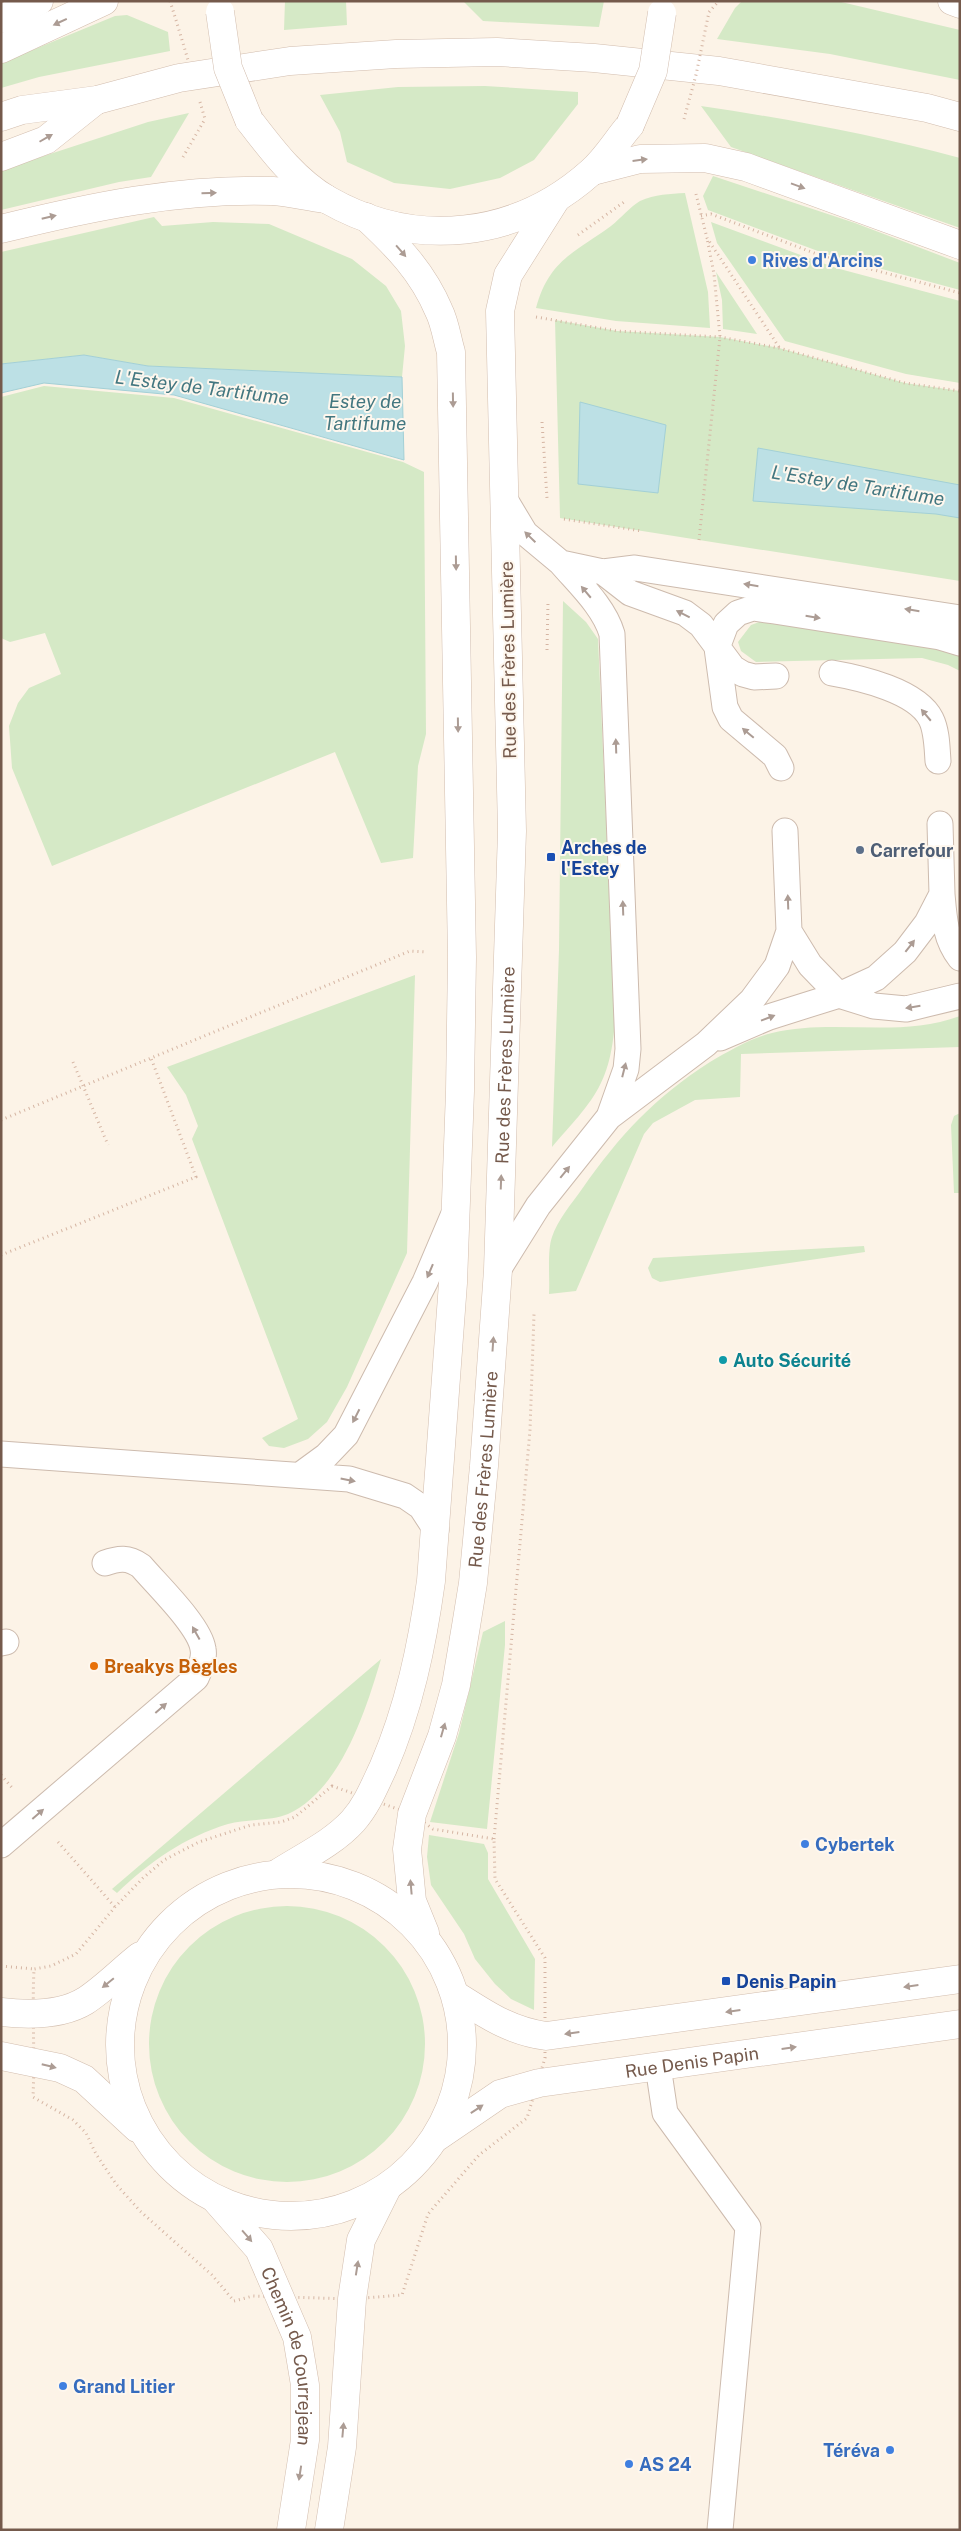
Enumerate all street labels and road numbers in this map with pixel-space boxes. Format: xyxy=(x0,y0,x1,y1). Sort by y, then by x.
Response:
street label: Rue des Frères Lumière xyxy=(496,561,520,759)
street label: Rue des Frères Lumière xyxy=(491,966,518,1164)
street label: Rue des Frères Lumière xyxy=(464,1370,501,1569)
street label: Rue Denis Papin xyxy=(623,2042,760,2081)
street label: Chemin de Courrejean xyxy=(257,2263,316,2448)

